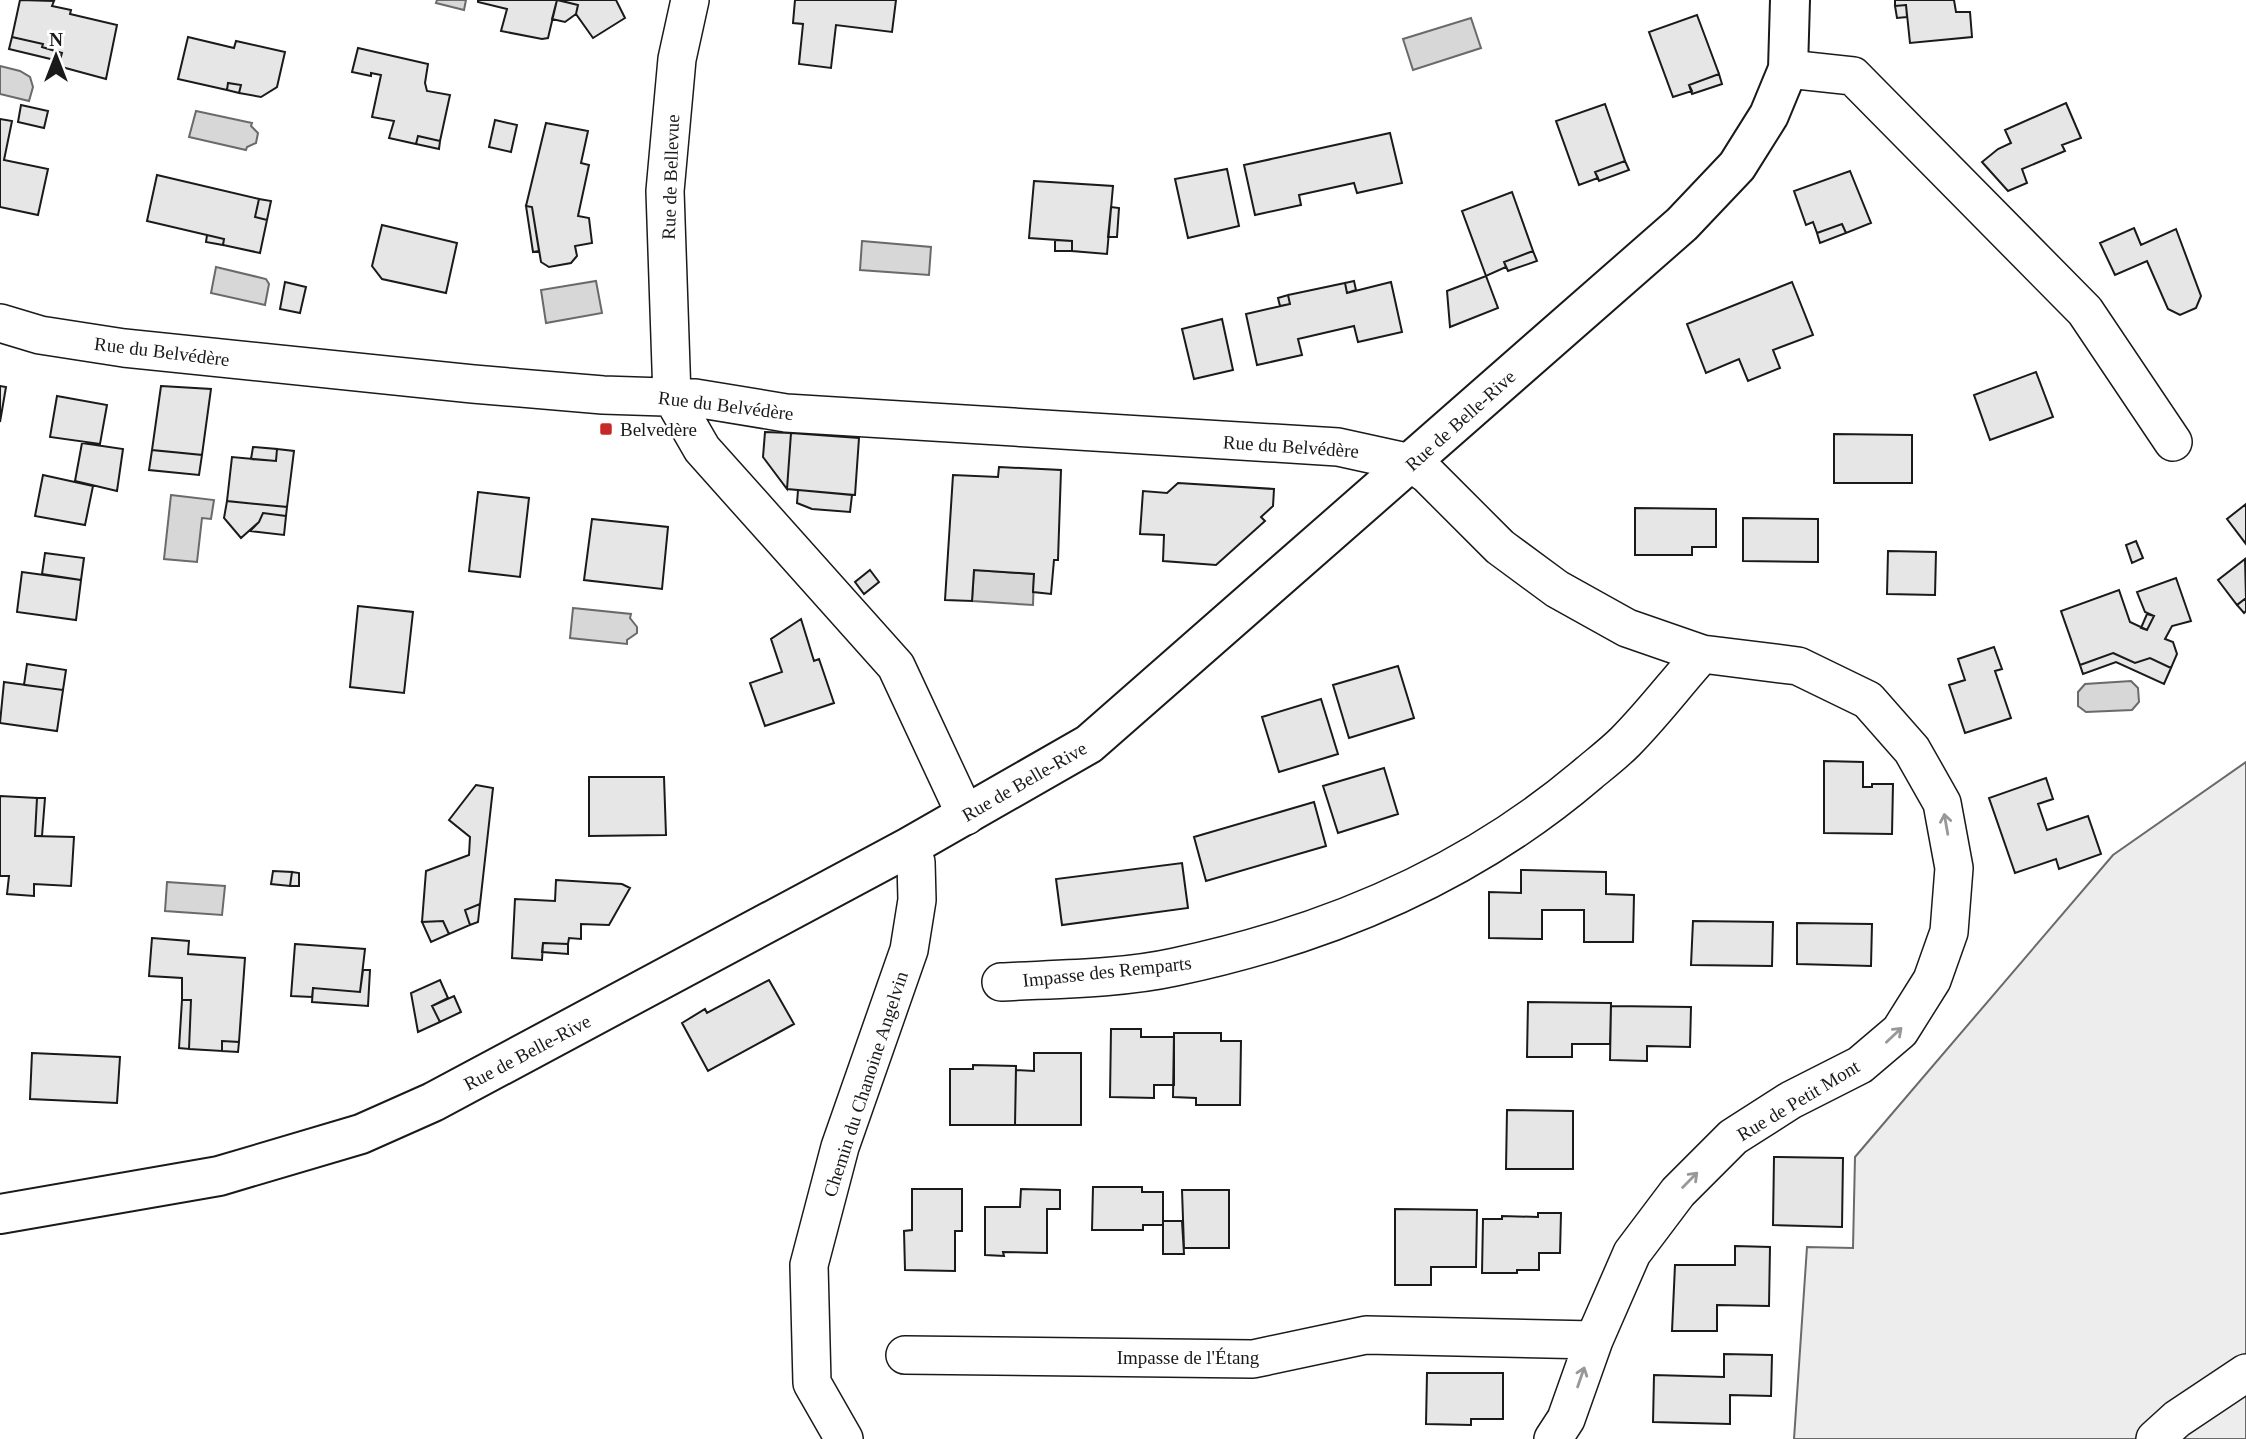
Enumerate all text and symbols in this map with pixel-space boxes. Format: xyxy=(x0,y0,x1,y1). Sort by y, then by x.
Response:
north arrow xyxy=(21,21,91,91)
text: N xyxy=(49,29,63,50)
street label: Rue de Bellevue xyxy=(658,114,683,240)
street label: Rue du Belvédère xyxy=(93,333,231,370)
street label: Rue de Belle-Rive xyxy=(1401,366,1520,475)
street label: Rue du Belvédère xyxy=(657,387,795,424)
place label: Belvedère xyxy=(620,419,697,440)
marker: Belvedère xyxy=(598,421,614,437)
street label: Rue du Belvédère xyxy=(1222,431,1360,462)
street label: Rue de Belle-Rive xyxy=(958,737,1090,826)
one-way arrow xyxy=(1939,813,1952,836)
street label: Impasse des Remparts xyxy=(1021,952,1193,991)
street label: Chemin du Chanoine Angelvin xyxy=(819,968,912,1200)
street label: Rue de Belle-Rive xyxy=(460,1010,594,1095)
one-way arrow xyxy=(1885,1027,1902,1044)
street label: Rue de Petit Mont xyxy=(1733,1055,1864,1145)
one-way arrow xyxy=(1681,1172,1698,1189)
street label: Impasse de l'Étang xyxy=(1117,1347,1260,1368)
one-way arrow xyxy=(1575,1366,1588,1388)

